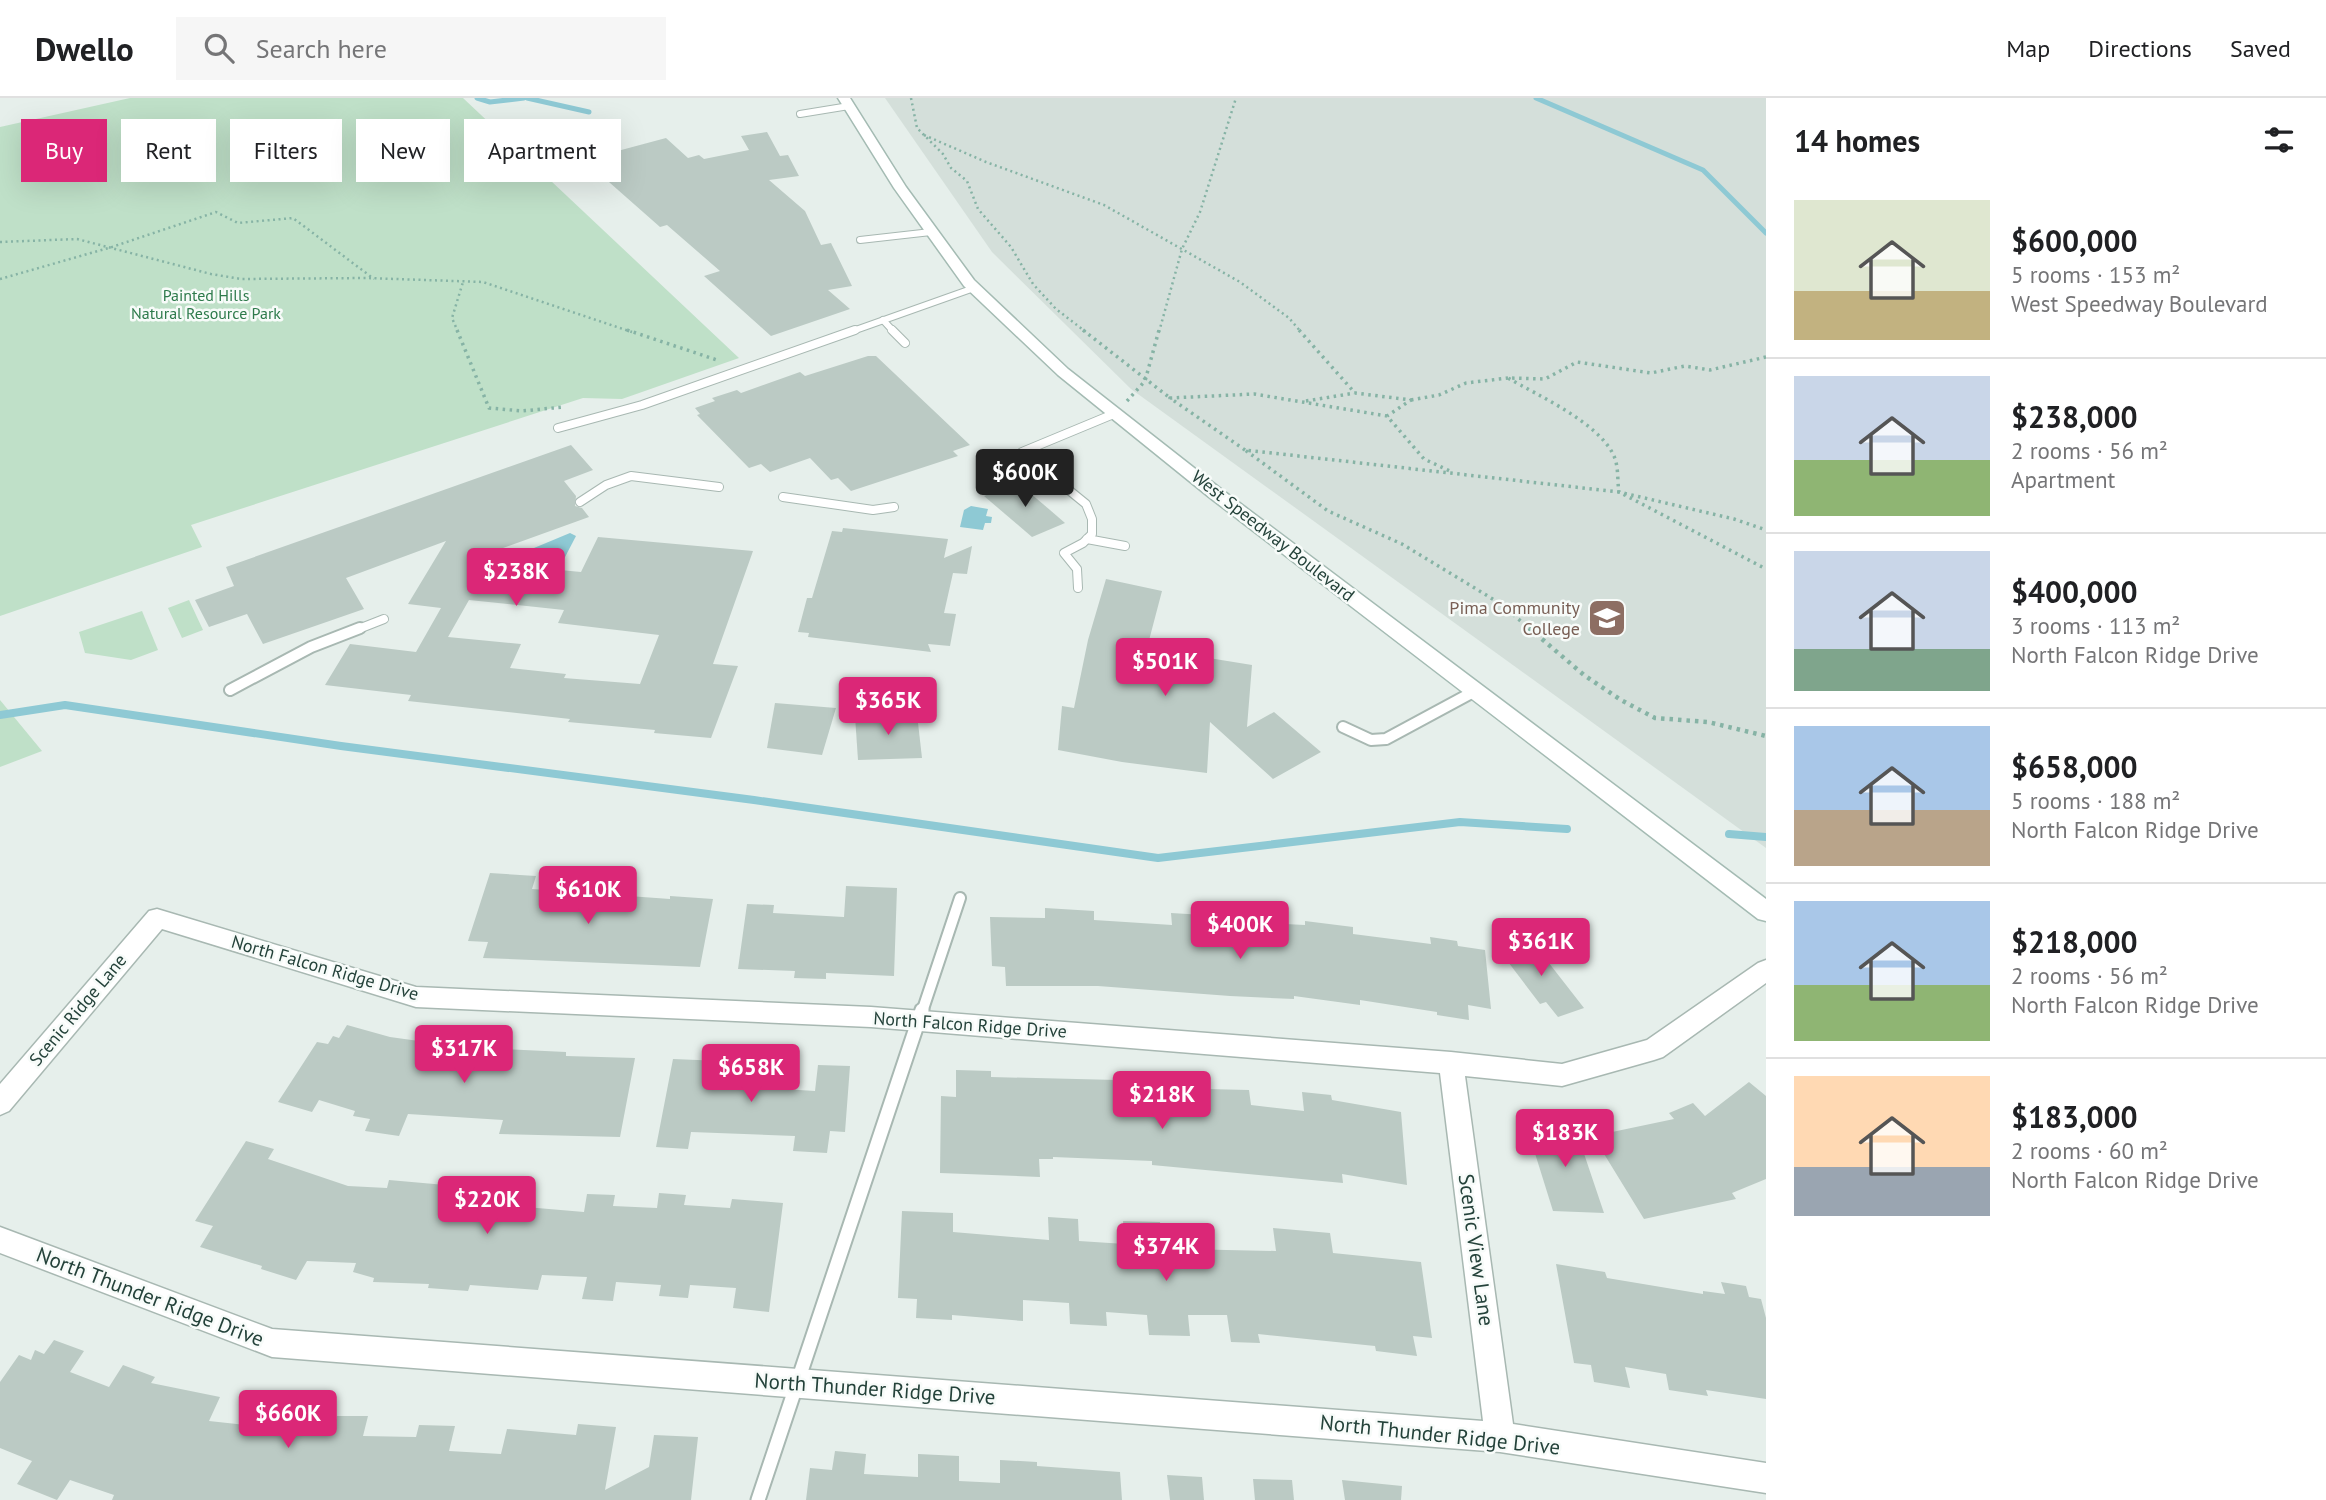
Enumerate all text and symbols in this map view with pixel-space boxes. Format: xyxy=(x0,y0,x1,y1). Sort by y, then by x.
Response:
search box xyxy=(176,17,666,80)
text: Dwello xyxy=(35,27,134,70)
icon: search xyxy=(200,29,238,67)
text: Search here xyxy=(256,32,387,65)
text: Map xyxy=(2006,33,2050,64)
text: Directions xyxy=(2088,33,2192,64)
text: Saved xyxy=(2230,33,2291,64)
chip: Buy xyxy=(21,119,107,182)
chip: Rent xyxy=(121,119,216,182)
chip: Filters xyxy=(230,119,342,182)
chip: New xyxy=(356,119,450,182)
chip: Apartment xyxy=(464,119,621,182)
text: 14 homes xyxy=(1794,121,1920,160)
icon: filters xyxy=(2260,121,2298,159)
text: $600,000 xyxy=(2011,221,2138,260)
icon: home xyxy=(1850,228,1934,312)
text: 5 rooms · 153 m² xyxy=(2011,260,2180,289)
park label: Painted Hills Natural Resource Park xyxy=(131,285,281,323)
text: West Speedway Boulevard xyxy=(2011,289,2268,318)
text: $238,000 xyxy=(2011,397,2138,436)
icon: home xyxy=(1850,404,1934,488)
text: 2 rooms · 56 m² xyxy=(2011,436,2168,465)
pin: $600K xyxy=(976,450,1074,509)
text: $600K xyxy=(992,457,1058,486)
street label: West Speedway Boulevard xyxy=(1187,465,1360,606)
text: Apartment xyxy=(2011,465,2115,494)
pin: $238K xyxy=(467,548,565,608)
text: $238K xyxy=(483,556,549,585)
text: $400,000 xyxy=(2011,572,2138,611)
icon: home xyxy=(1850,579,1934,663)
place label: Pima Community College xyxy=(1449,596,1581,640)
school or university icon: Pima Community College xyxy=(1586,597,1628,639)
text: 3 rooms · 113 m² xyxy=(2011,611,2180,640)
pin: $501K xyxy=(1116,638,1214,698)
text: North Falcon Ridge Drive xyxy=(2011,640,2259,669)
text: $501K xyxy=(1132,646,1198,675)
pin: $365K xyxy=(839,678,937,737)
text: $365K xyxy=(855,685,921,714)
text: $658,000 xyxy=(2011,747,2138,786)
icon: home xyxy=(1850,754,1934,838)
text: 5 rooms · 188 m² xyxy=(2011,786,2180,815)
text: North Falcon Ridge Drive xyxy=(2011,815,2259,844)
pin: $610K xyxy=(539,866,637,926)
text: $610K xyxy=(555,874,621,903)
pin: $400K xyxy=(1191,902,1289,961)
text: $400K xyxy=(1207,909,1273,938)
pin: $361K xyxy=(1492,918,1590,978)
text: $218,000 xyxy=(2011,922,2138,961)
text: $361K xyxy=(1508,926,1574,955)
icon: home xyxy=(1850,929,1934,1013)
street label: North Falcon Ridge Drive xyxy=(229,930,421,1005)
street label: Scenic Ridge Lane xyxy=(24,949,131,1070)
text: 2 rooms · 56 m² xyxy=(2011,961,2168,990)
text: North Falcon Ridge Drive xyxy=(2011,990,2259,1019)
street label: North Falcon Ridge Drive xyxy=(873,1006,1068,1043)
pin: $317K xyxy=(415,1026,513,1085)
text: $317K xyxy=(431,1033,497,1062)
pin: $658K xyxy=(702,1044,800,1104)
text: $658K xyxy=(718,1052,784,1081)
pin: $218K xyxy=(1113,1072,1211,1131)
text: $218K xyxy=(1129,1079,1195,1108)
text: $183,000 xyxy=(2011,1097,2138,1136)
icon: home xyxy=(1850,1104,1934,1188)
pin: $183K xyxy=(1516,1110,1614,1169)
text: $183K xyxy=(1532,1117,1598,1146)
text: 2 rooms · 60 m² xyxy=(2011,1136,2168,1165)
text: North Falcon Ridge Drive xyxy=(2011,1165,2259,1194)
street label: Scenic View Lane xyxy=(1452,1172,1501,1328)
pin: $220K xyxy=(438,1176,536,1236)
text: $220K xyxy=(454,1184,520,1213)
pin: $374K xyxy=(1117,1224,1215,1283)
text: $374K xyxy=(1133,1231,1199,1260)
street label: North Thunder Ridge Drive xyxy=(33,1241,268,1352)
street label: North Thunder Ridge Drive xyxy=(754,1367,996,1410)
pin: $660K xyxy=(239,1390,337,1450)
text: $660K xyxy=(255,1398,321,1427)
street label: North Thunder Ridge Drive xyxy=(1319,1408,1562,1461)

